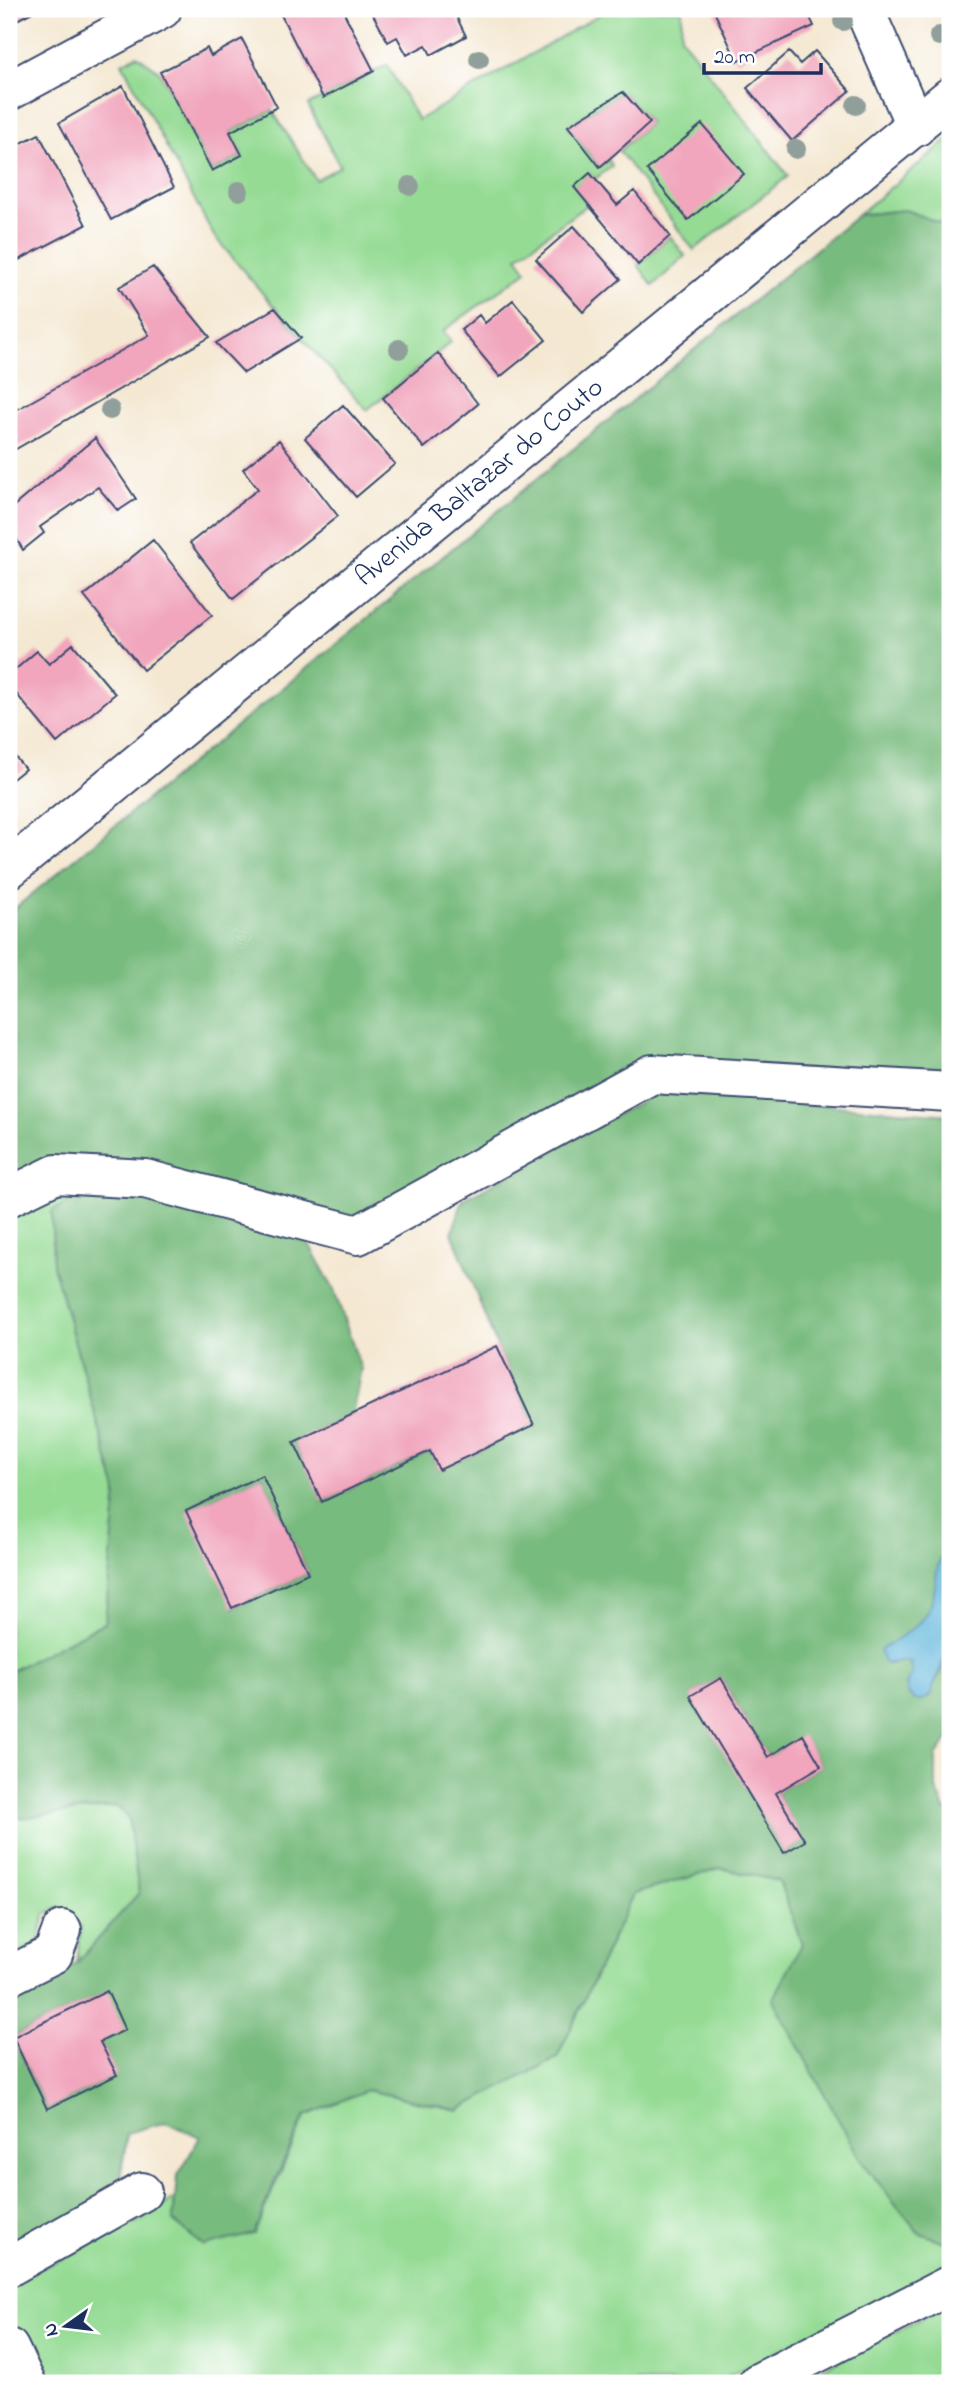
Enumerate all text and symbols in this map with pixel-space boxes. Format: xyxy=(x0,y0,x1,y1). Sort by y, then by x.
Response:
scale bar xyxy=(704,32,821,76)
text: 20 m xyxy=(714,43,755,73)
street label: Avenida Baltazar do Couto xyxy=(347,368,613,597)
north arrow xyxy=(32,2290,102,2360)
text: N xyxy=(37,2320,67,2339)

